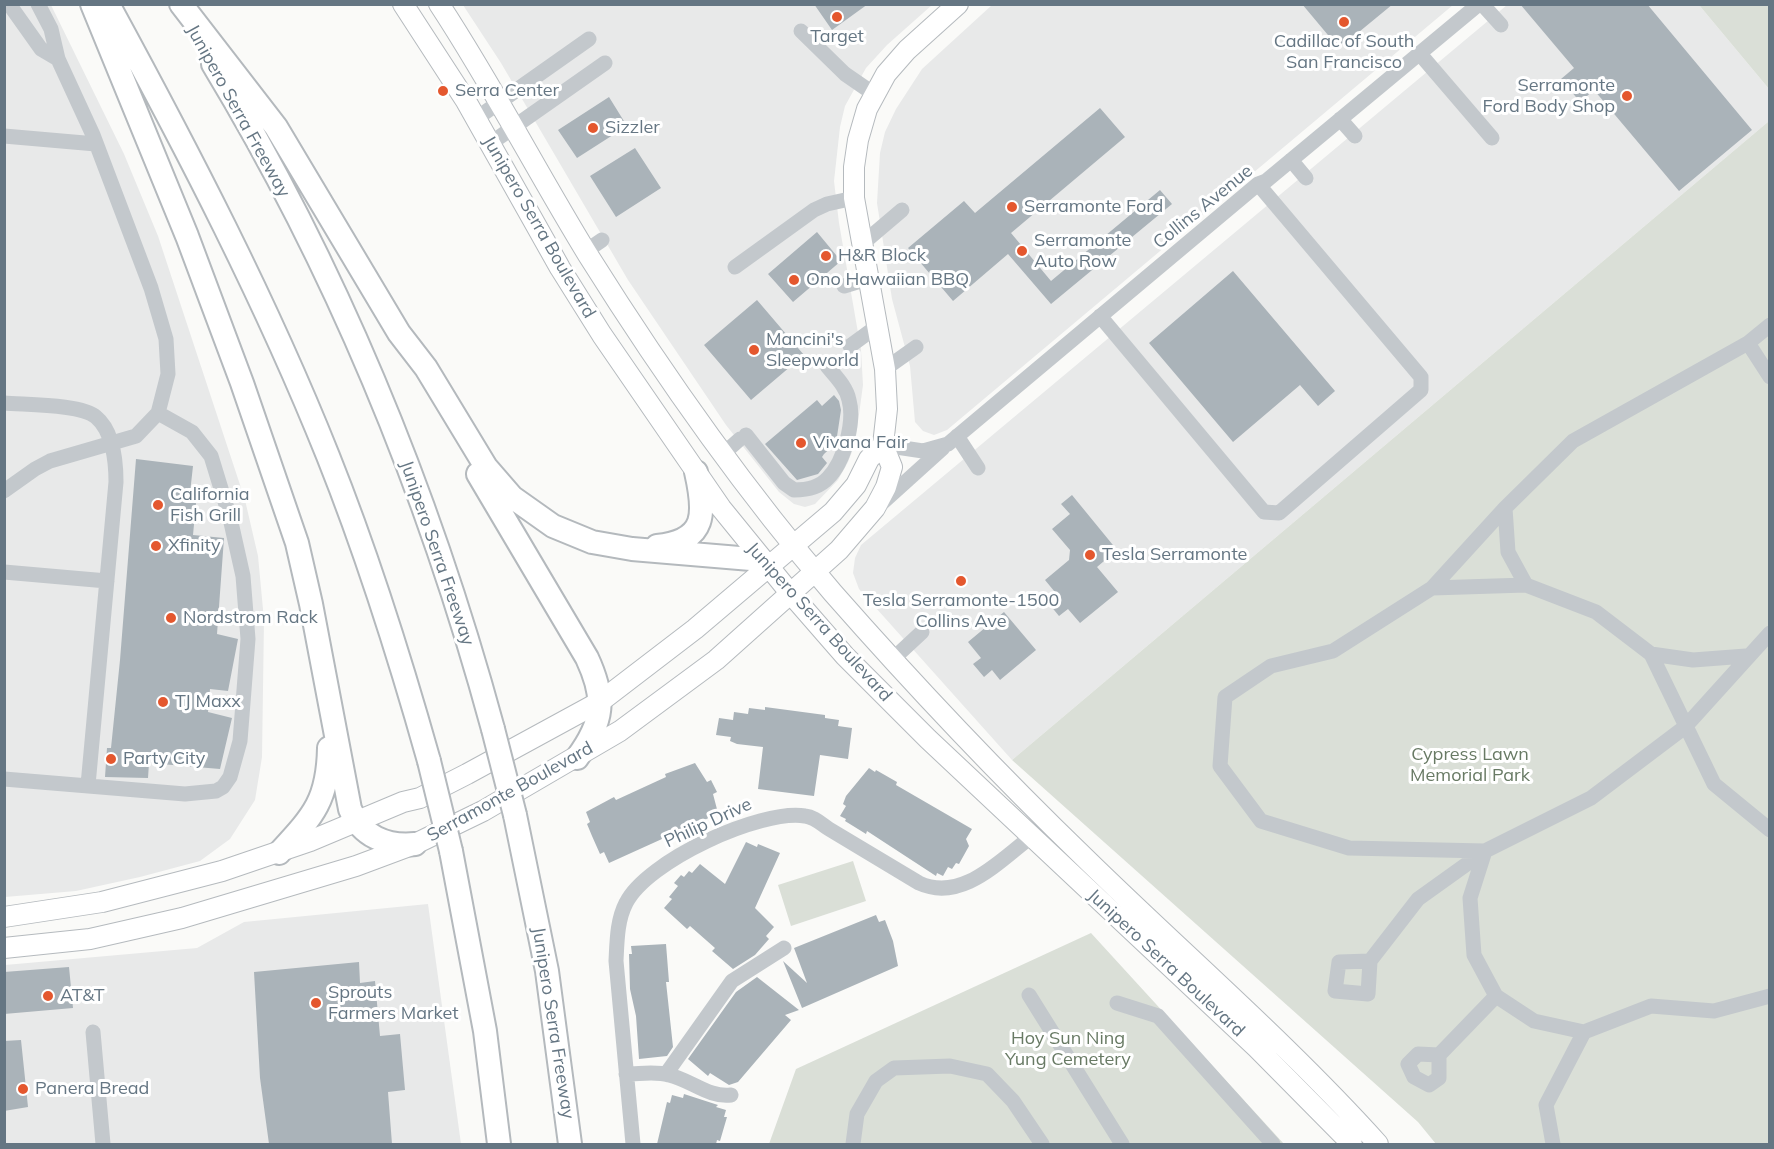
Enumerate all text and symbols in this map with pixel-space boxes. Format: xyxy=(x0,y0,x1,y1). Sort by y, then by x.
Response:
marker: Target xyxy=(830,10,844,24)
marker: Cadillac of South San Francisco xyxy=(1337,15,1351,29)
street label: Junipero Serra Freeway xyxy=(181,21,295,201)
place label: Target xyxy=(810,26,864,48)
place label: Cadillac of South San Francisco xyxy=(1274,31,1414,74)
place label: Serramonte Ford Body Shop xyxy=(1483,75,1615,118)
place label: Serra Center xyxy=(455,80,559,102)
marker: Serra Center xyxy=(436,84,450,98)
marker: Serramonte Ford Body Shop xyxy=(1620,89,1634,103)
place label: Sizzler xyxy=(605,117,660,139)
marker: Sizzler xyxy=(586,121,600,135)
street label: Junipero Serra Boulevard xyxy=(478,132,600,322)
street label: Collins Avenue xyxy=(1149,160,1257,254)
place label: Serramonte Ford xyxy=(1024,196,1163,218)
marker: Serramonte Ford xyxy=(1005,200,1019,214)
place label: Serramonte Auto Row xyxy=(1034,230,1131,272)
marker: Serramonte Auto Row xyxy=(1015,244,1029,258)
place label: H&R Block xyxy=(838,245,926,267)
marker: H&R Block xyxy=(819,249,833,263)
place label: Ono Hawaiian BBQ xyxy=(806,269,969,291)
marker: Ono Hawaiian BBQ xyxy=(787,273,801,287)
place label: Mancini's Sleepworld xyxy=(766,329,859,372)
marker: Mancini's Sleepworld xyxy=(747,343,761,357)
place label: Vivana Fair xyxy=(813,432,907,454)
marker: Vivana Fair xyxy=(794,436,808,450)
street label: Junipero Serra Freeway xyxy=(395,458,479,648)
place label: California Fish Grill xyxy=(170,484,250,526)
marker: California Fish Grill xyxy=(151,498,165,512)
place label: Xfinity xyxy=(168,535,221,557)
street label: Junipero Serra Boulevard xyxy=(742,538,896,706)
marker: Xfinity xyxy=(149,539,163,553)
place label: Tesla Serramonte xyxy=(1102,544,1247,566)
marker: Tesla Serramonte xyxy=(1083,548,1097,562)
marker: Tesla Serramonte-1500 Collins Ave xyxy=(954,574,968,588)
place label: Tesla Serramonte-1500 Collins Ave xyxy=(863,590,1059,632)
place label: Nordstrom Rack xyxy=(183,607,318,629)
marker: Nordstrom Rack xyxy=(164,611,178,625)
place label: TJ Maxx xyxy=(175,691,241,713)
marker: TJ Maxx xyxy=(156,695,170,709)
street label: Serramonte Boulevard xyxy=(423,737,597,847)
park label: Cypress Lawn Memorial Park xyxy=(1410,744,1530,786)
place label: Party City xyxy=(123,748,205,770)
marker: Party City xyxy=(104,752,118,766)
street label: Philip Drive xyxy=(661,793,755,853)
street label: Junipero Serra Boulevard xyxy=(1083,885,1249,1041)
street label: Junipero Serra Freeway xyxy=(527,925,579,1121)
place label: Sprouts Farmers Market xyxy=(328,982,459,1024)
place label: AT&T xyxy=(60,985,105,1007)
marker: AT&T xyxy=(41,989,55,1003)
marker: Sprouts Farmers Market xyxy=(309,996,323,1010)
park label: Hoy Sun Ning Yung Cemetery xyxy=(1005,1028,1131,1070)
place label: Panera Bread xyxy=(35,1078,149,1100)
marker: Panera Bread xyxy=(16,1082,30,1096)

